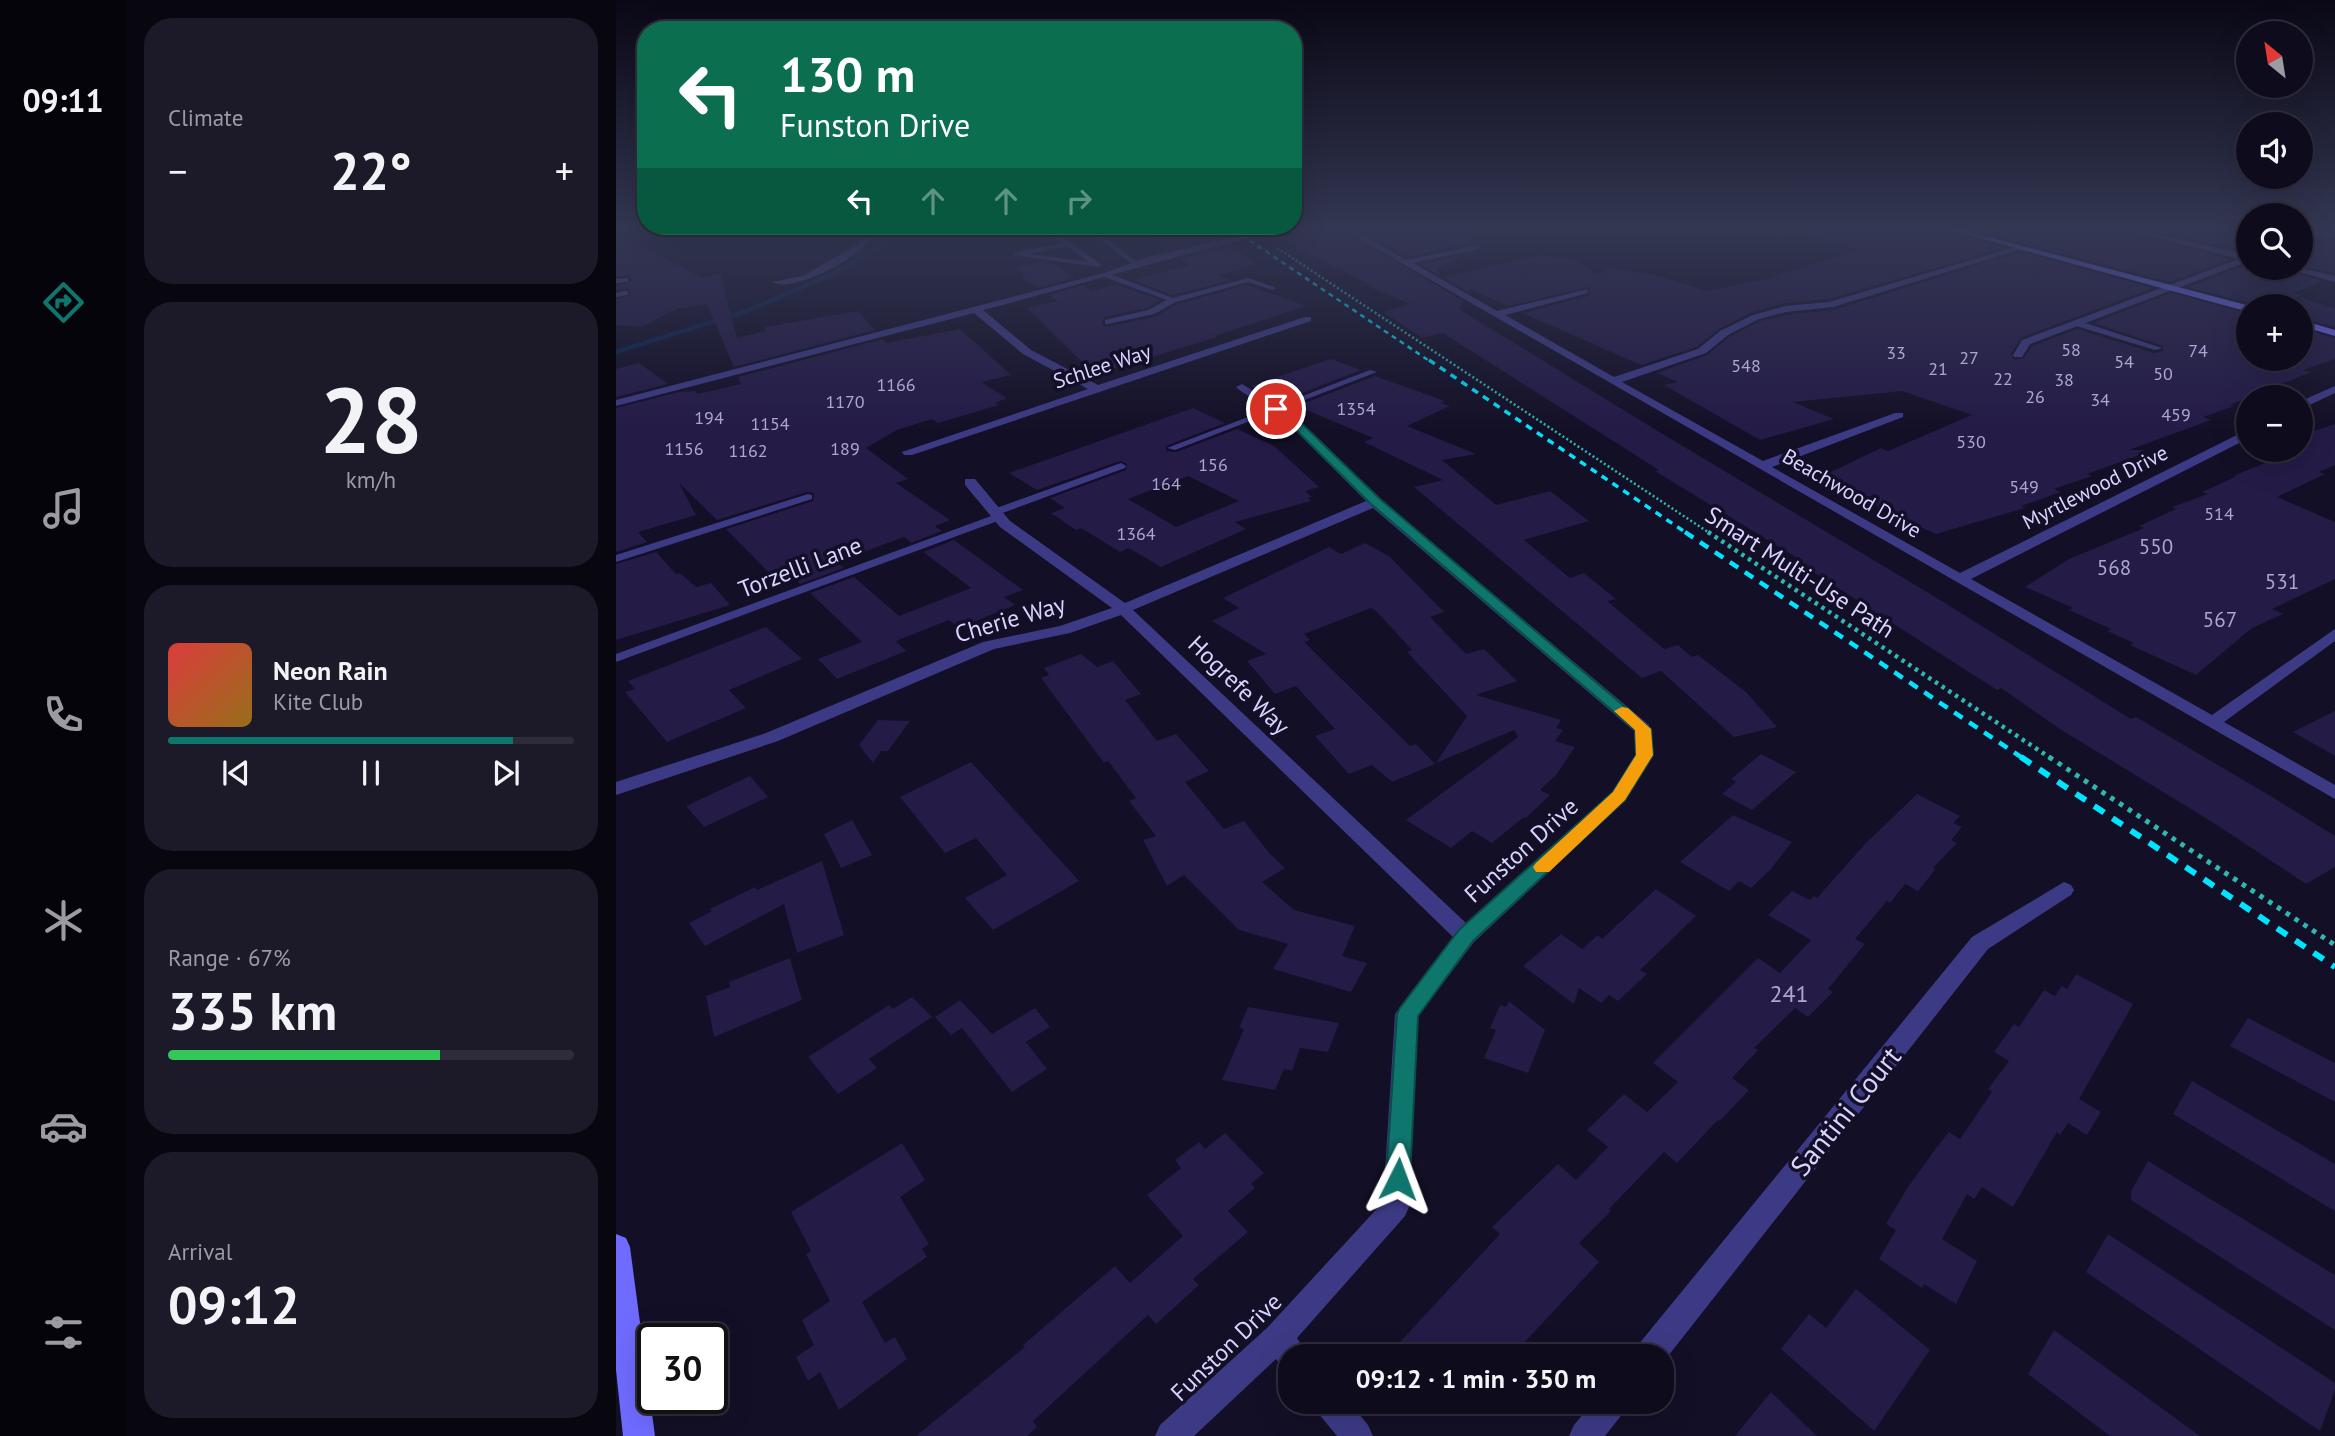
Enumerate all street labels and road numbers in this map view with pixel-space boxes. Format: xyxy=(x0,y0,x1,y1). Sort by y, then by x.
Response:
street label: Schlee Way xyxy=(1050,337,1155,394)
street label: Myrtlewood Drive xyxy=(2018,439,2172,535)
street label: Beachwood Drive xyxy=(1778,442,1926,544)
street label: Smart Multi-Use Path xyxy=(1699,499,1901,645)
street label: Torzelli Lane xyxy=(734,529,866,605)
street label: Cherie Way xyxy=(951,588,1069,650)
street label: Hogrefe Way xyxy=(1182,629,1296,741)
street label: Funston Drive xyxy=(1458,791,1584,909)
street label: Santini Court xyxy=(1781,1038,1909,1183)
street label: Funston Drive xyxy=(1164,1286,1288,1408)

